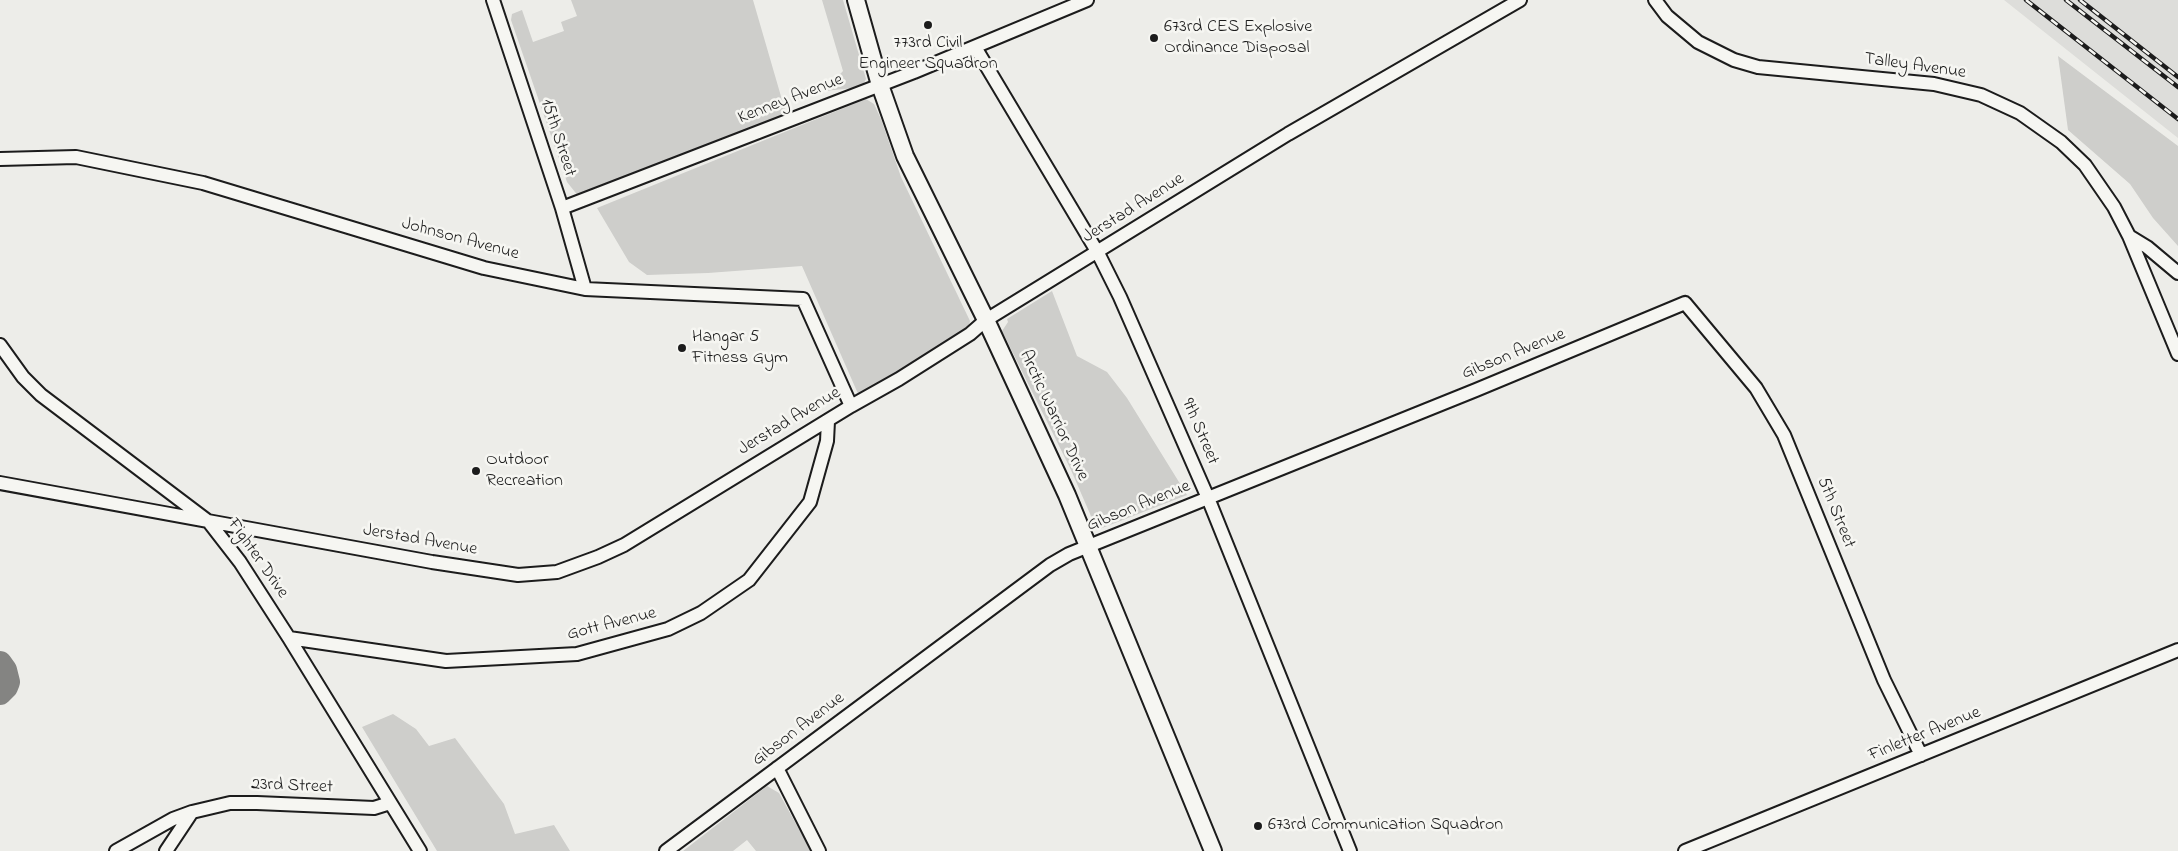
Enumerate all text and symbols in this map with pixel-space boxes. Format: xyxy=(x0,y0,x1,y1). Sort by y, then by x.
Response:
place label: 673rd CES Explosive Ordinance Disposal xyxy=(1164,17,1312,59)
marker: 773rd Civil Engineer Squadron xyxy=(922,19,934,31)
marker: 673rd CES Explosive Ordinance Disposal xyxy=(1148,32,1160,44)
place label: 773rd Civil Engineer Squadron xyxy=(858,33,998,76)
street label: Talley Avenue xyxy=(1863,49,1967,85)
street label: Kenney Avenue xyxy=(735,70,847,130)
street label: 15th Street xyxy=(534,96,580,180)
street label: Jerstad Avenue xyxy=(1079,169,1189,249)
street label: Johnson Avenue xyxy=(399,214,521,266)
street label: Gibson Avenue xyxy=(1459,324,1569,386)
place label: Hangar 5 Fitness Gym xyxy=(692,327,788,369)
marker: Hangar 5 Fitness Gym xyxy=(676,342,688,354)
street label: Arctic Warrior Drive xyxy=(1013,347,1093,485)
street label: Jerstad Avenue xyxy=(735,383,845,461)
street label: 9th Street xyxy=(1175,396,1223,468)
place label: Outdoor Recreation xyxy=(486,450,563,492)
marker: Outdoor Recreation xyxy=(470,465,482,477)
street label: 5th Street xyxy=(1811,474,1859,552)
street label: Gibson Avenue xyxy=(1084,476,1194,538)
street label: Fighter Drive xyxy=(222,515,292,603)
street label: Jerstad Avenue xyxy=(361,520,479,562)
street label: Gott Avenue xyxy=(565,604,659,646)
street label: Gibson Avenue xyxy=(749,688,849,772)
street label: Finletter Avenue xyxy=(1866,703,1984,767)
street label: 23rd Street xyxy=(251,775,333,799)
place label: 673rd Communication Squadron xyxy=(1268,815,1503,837)
marker: 673rd Communication Squadron xyxy=(1252,820,1264,832)

